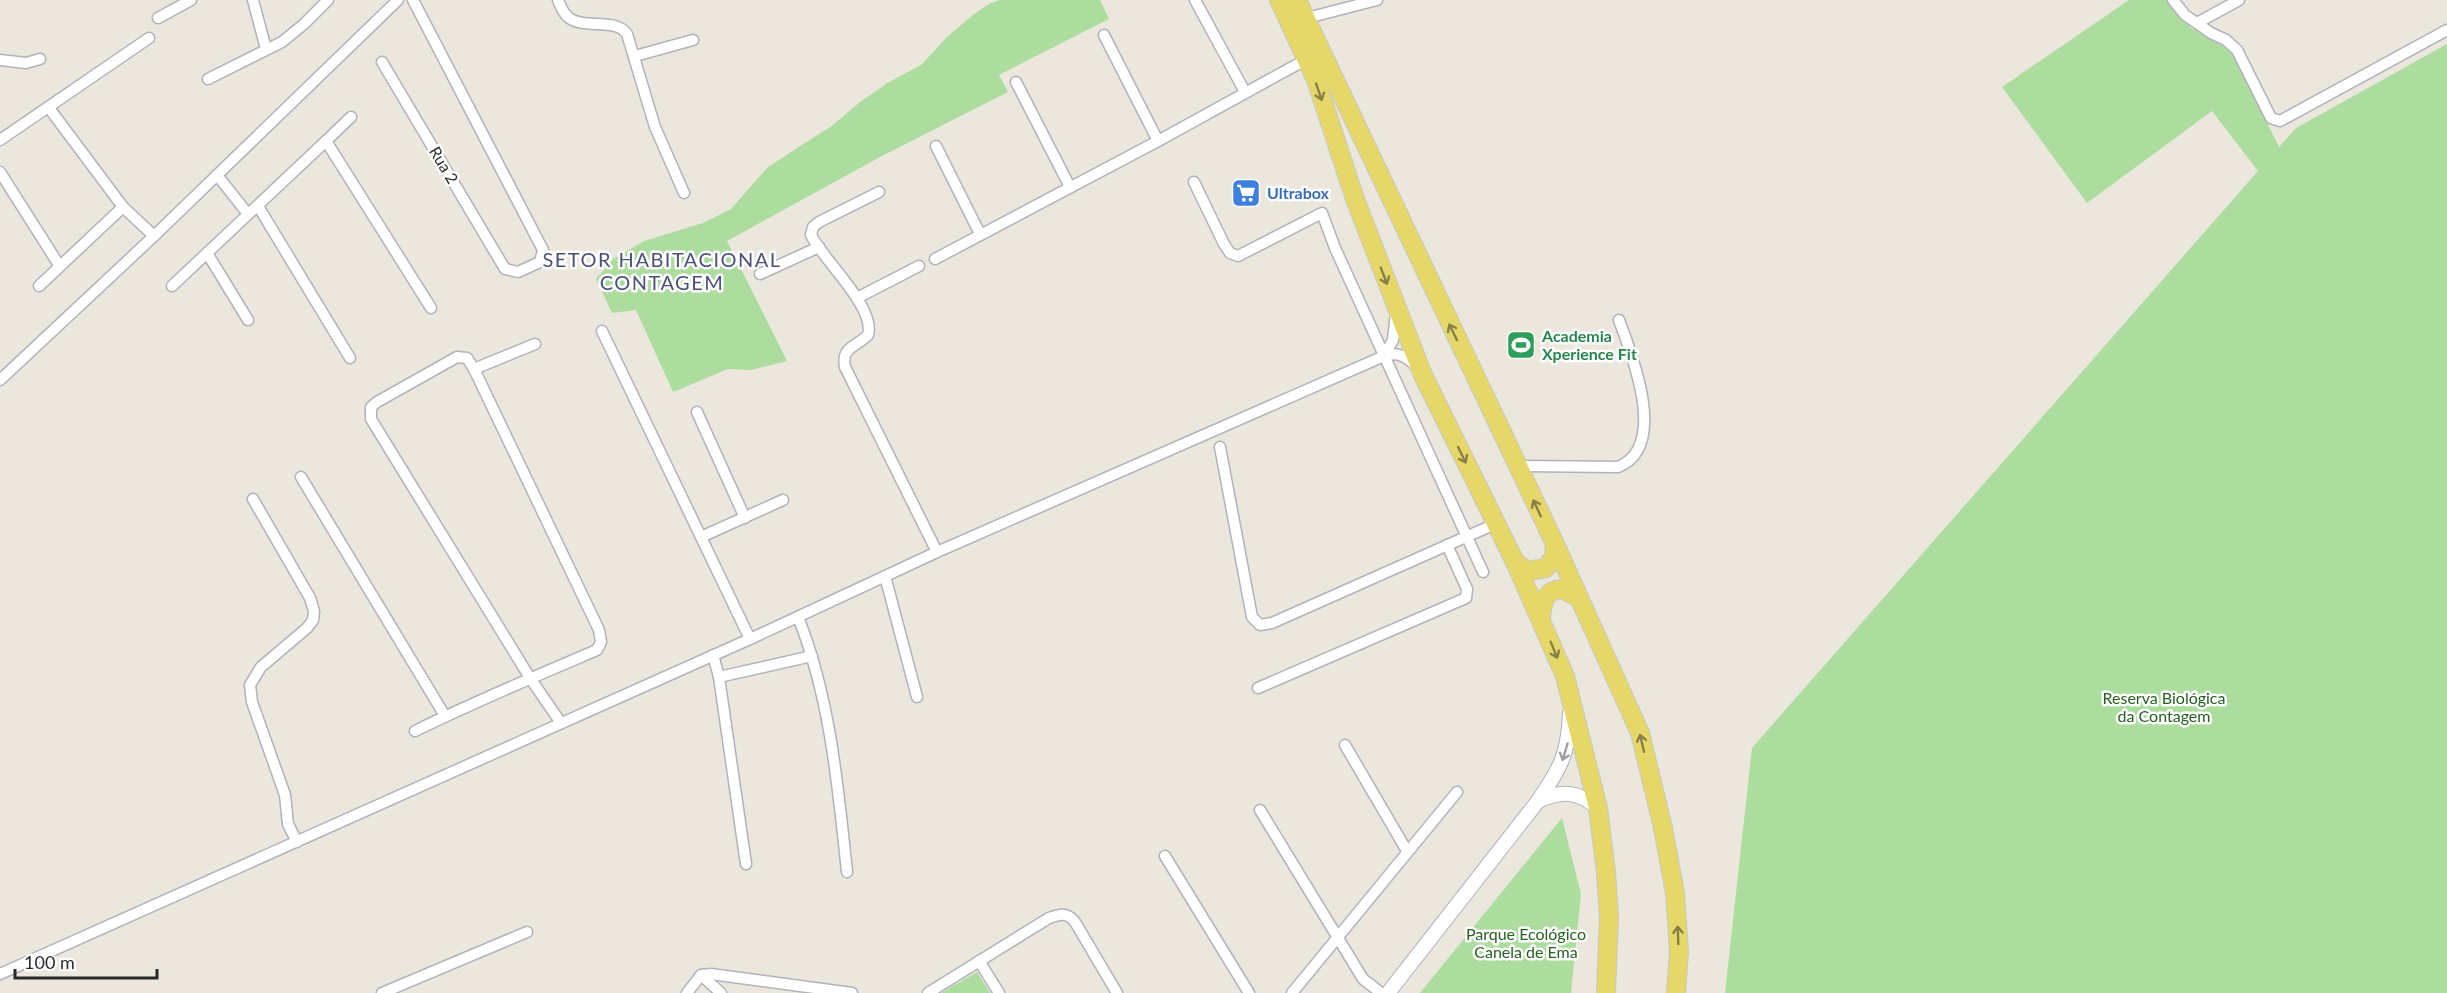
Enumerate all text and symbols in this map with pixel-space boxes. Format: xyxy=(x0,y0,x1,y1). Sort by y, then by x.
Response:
one-way arrow xyxy=(1315,82,1326,101)
street label: Rua 2 xyxy=(426,143,463,187)
supermarket icon: Ultrabox xyxy=(1230,177,1262,209)
place label: Ultrabox xyxy=(1267,183,1330,202)
district label: SETOR HABITACIONAL CONTAGEM xyxy=(542,247,782,294)
one-way arrow xyxy=(1380,266,1391,285)
one-way arrow xyxy=(1447,323,1459,341)
place label: Academia Xperience Fit xyxy=(1541,326,1637,363)
sports icon: Academia Xperience Fit xyxy=(1505,329,1537,361)
one-way arrow xyxy=(1456,445,1468,463)
one-way arrow xyxy=(1531,499,1543,517)
one-way arrow xyxy=(1549,640,1560,659)
park label: Reserva Biológica da Contagem xyxy=(2103,688,2225,725)
one-way arrow xyxy=(1636,734,1647,754)
one-way arrow xyxy=(1559,742,1571,761)
park label: Parque Ecológico Canela de Ema xyxy=(1466,924,1586,961)
one-way arrow xyxy=(1672,925,1684,945)
scale bar xyxy=(15,942,158,980)
text: 100 m xyxy=(24,951,75,973)

